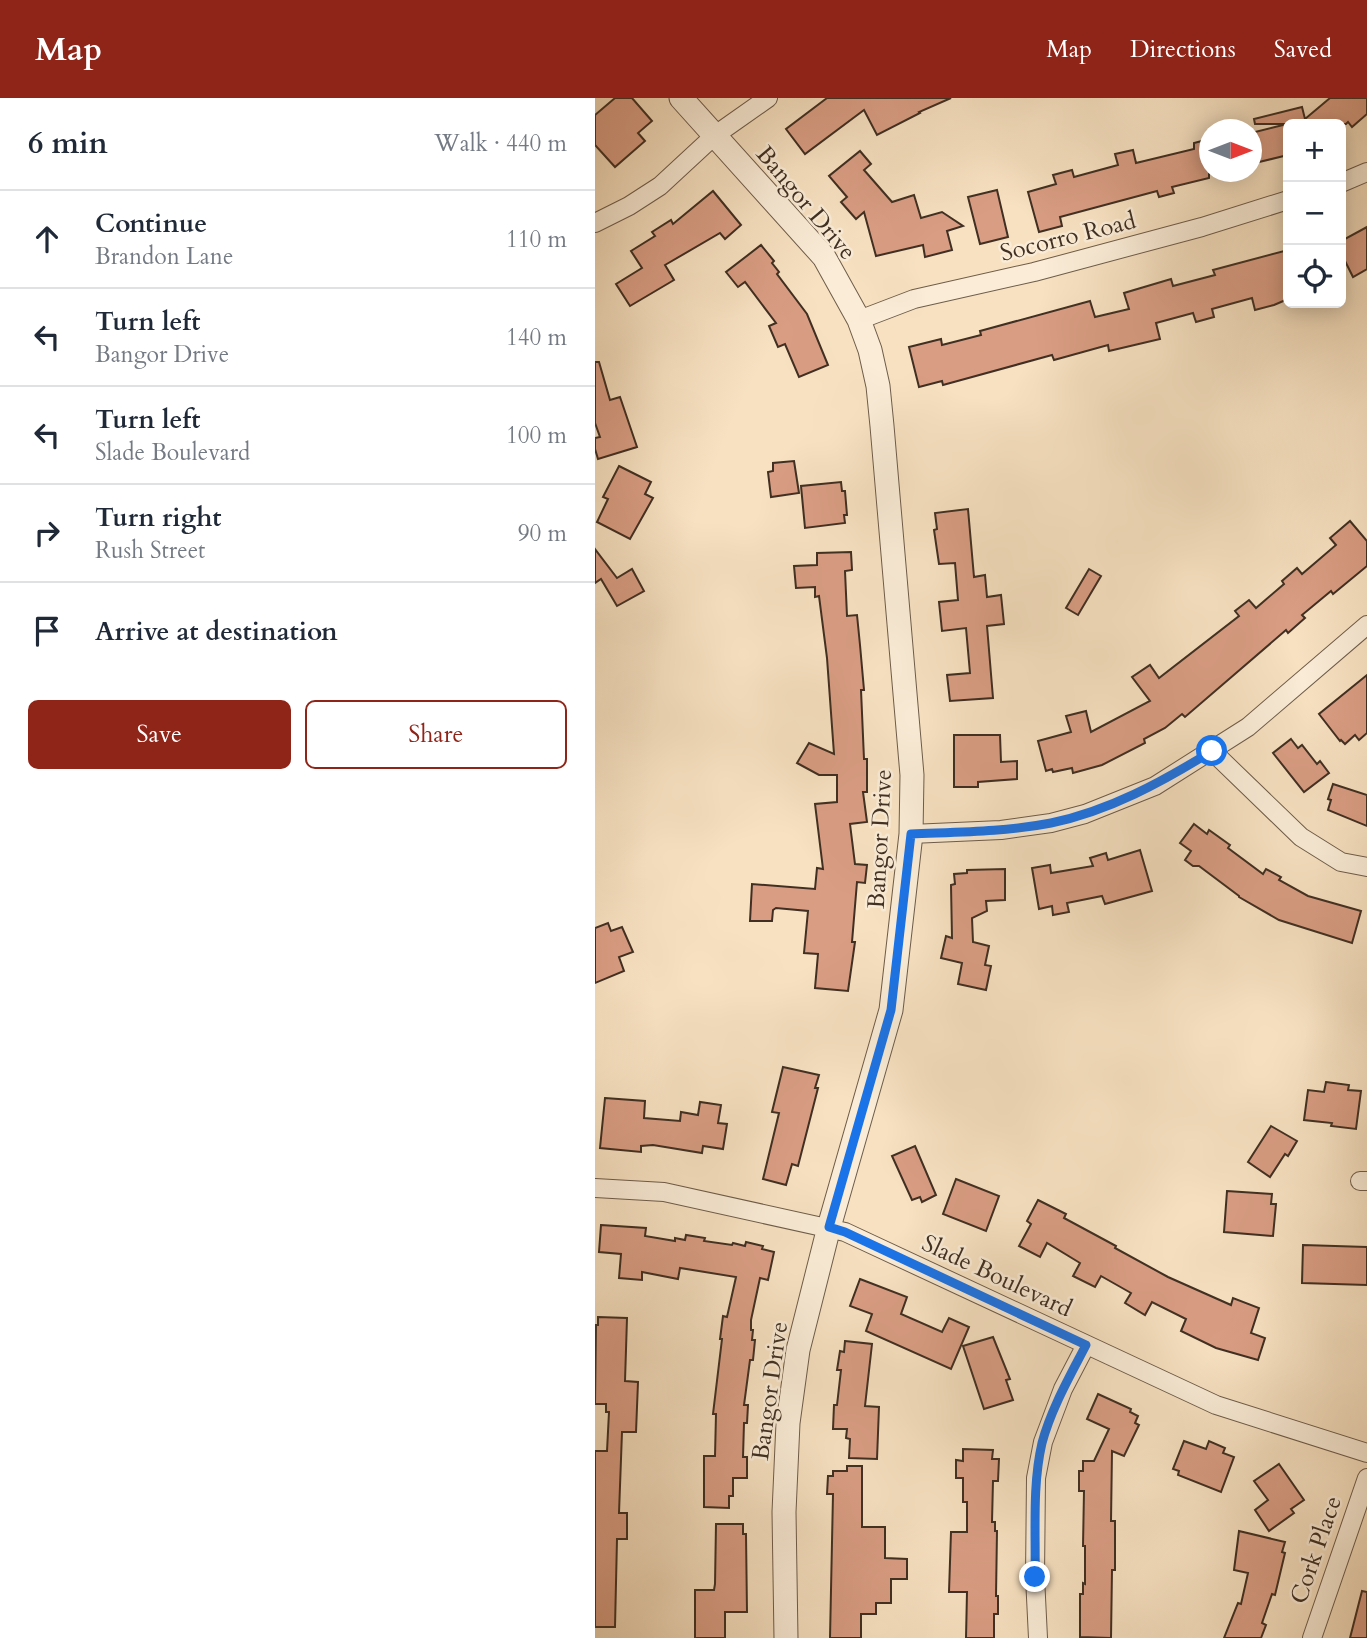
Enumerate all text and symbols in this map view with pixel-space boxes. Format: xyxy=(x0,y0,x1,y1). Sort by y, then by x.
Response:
text: Map xyxy=(35,27,102,72)
text: Map xyxy=(1046,33,1092,66)
text: Directions xyxy=(1130,33,1236,66)
text: Saved xyxy=(1274,33,1332,66)
north arrow xyxy=(1199,119,1262,182)
map controls xyxy=(1283,119,1346,308)
button: + xyxy=(1283,119,1346,182)
text: 6 min xyxy=(28,123,108,164)
text: Walk · 440 m xyxy=(434,128,567,159)
street label: Bangor Drive xyxy=(748,139,864,267)
button: − xyxy=(1283,182,1346,245)
street label: Socorro Road xyxy=(997,204,1139,270)
text: Continue xyxy=(95,206,207,241)
icon: ahead xyxy=(28,220,66,258)
text: 110 m xyxy=(506,224,567,255)
text: Brandon Lane xyxy=(95,241,233,272)
button: locate xyxy=(1283,245,1346,308)
text: Turn left xyxy=(95,304,200,339)
icon: left xyxy=(28,318,66,356)
text: 140 m xyxy=(506,322,567,353)
text: Bangor Drive xyxy=(95,339,229,370)
text: Turn left xyxy=(95,402,200,437)
icon: left xyxy=(28,416,66,454)
text: 100 m xyxy=(506,420,567,451)
text: Slade Boulevard xyxy=(95,437,250,468)
text: Turn right xyxy=(95,500,222,535)
icon: right xyxy=(28,514,66,552)
text: 90 m xyxy=(518,518,567,549)
text: Rush Street xyxy=(95,535,205,566)
icon: arrive xyxy=(28,612,66,650)
text: Arrive at destination xyxy=(95,614,338,649)
button: Save xyxy=(28,700,291,769)
button: Share xyxy=(305,700,567,769)
route start xyxy=(1196,735,1227,766)
street label: Bangor Drive xyxy=(860,768,900,910)
street label: Slade Boulevard xyxy=(917,1227,1078,1325)
street label: Bangor Drive xyxy=(744,1319,796,1463)
street label: Cork Place xyxy=(1282,1492,1350,1608)
route end xyxy=(1019,1561,1050,1592)

